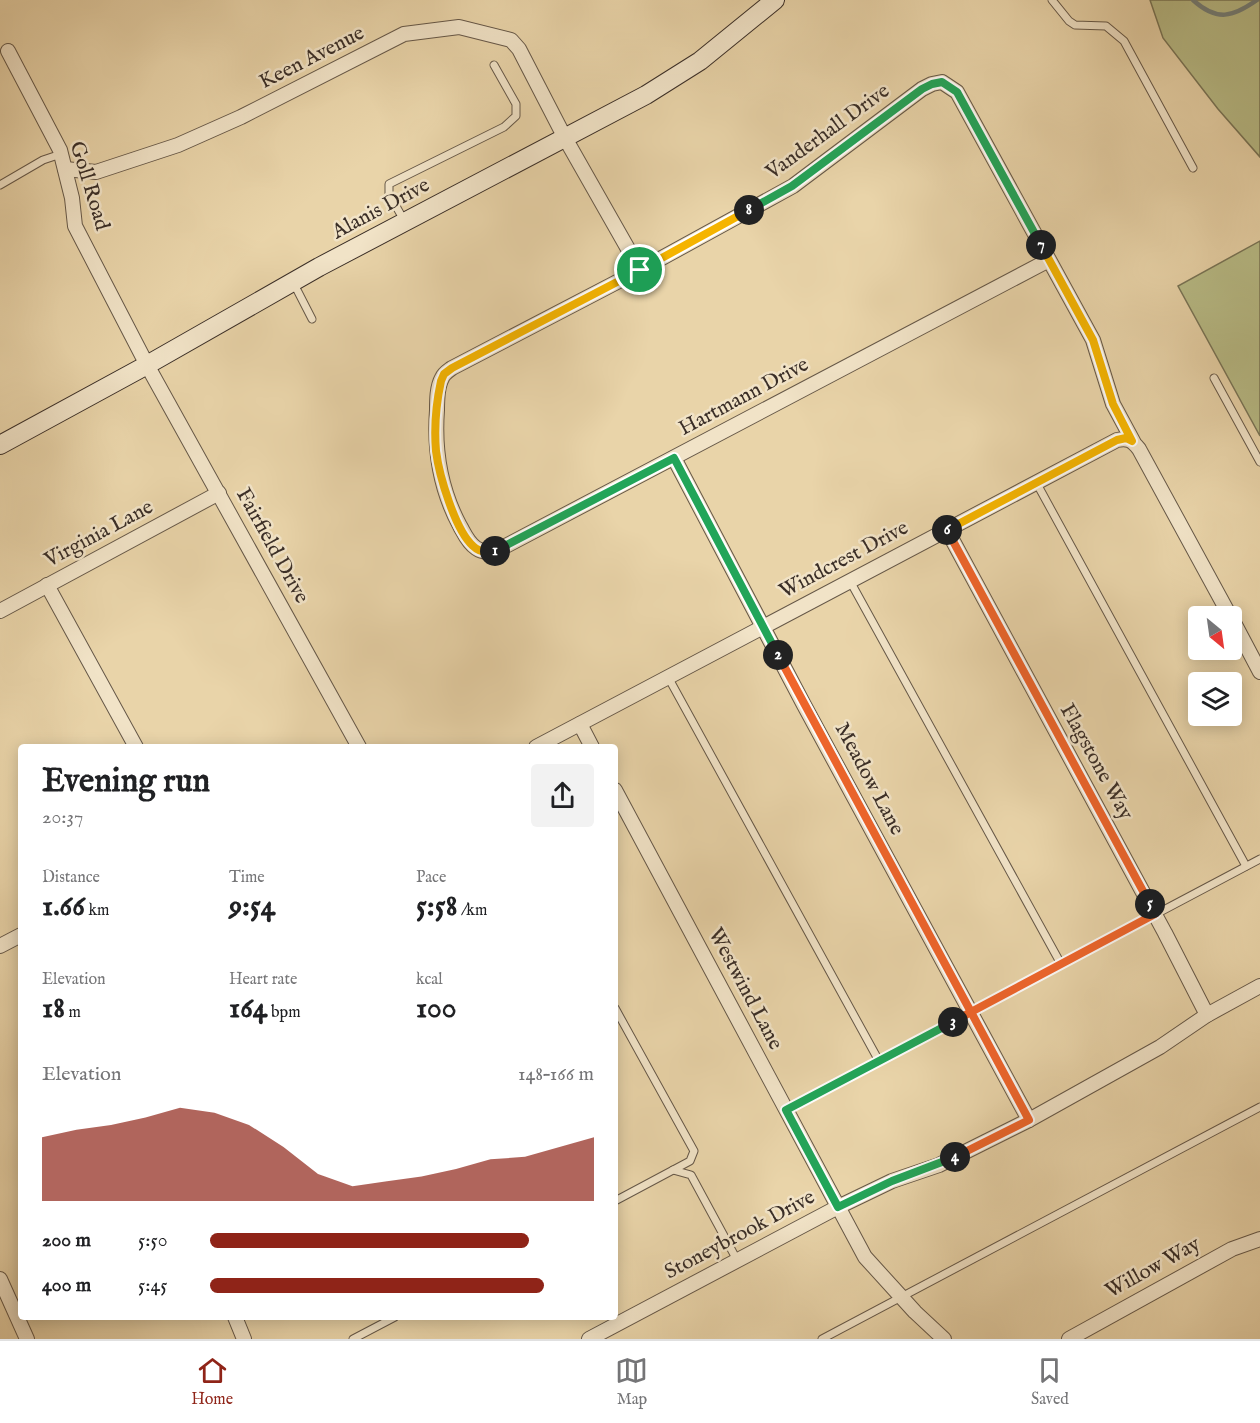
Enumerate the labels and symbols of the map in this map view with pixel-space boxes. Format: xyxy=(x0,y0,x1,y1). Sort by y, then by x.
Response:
street label: Keen Avenue xyxy=(255,20,369,96)
street label: Vanderhall Drive xyxy=(760,78,895,187)
street label: Goll Road xyxy=(63,138,116,234)
street label: Alanis Drive xyxy=(327,172,435,246)
pin: 8 xyxy=(734,195,764,225)
pin: 7 xyxy=(1026,230,1056,260)
pin xyxy=(614,244,665,295)
street label: Hartmann Drive xyxy=(674,351,814,443)
street label: Fairfield Drive xyxy=(229,484,315,609)
street label: Virginia Lane xyxy=(39,494,158,574)
street label: Windcrest Drive xyxy=(775,514,914,605)
pin: 6 xyxy=(932,515,962,545)
pin: 1 xyxy=(480,536,510,566)
north arrow xyxy=(1188,606,1242,660)
pin: 2 xyxy=(763,640,793,670)
street label: Flagstone Way xyxy=(1053,699,1139,825)
street label: Meadow Lane xyxy=(828,718,910,840)
pin: 5 xyxy=(1135,889,1165,919)
street label: Westwind Lane xyxy=(702,923,789,1055)
pin: 3 xyxy=(938,1007,968,1037)
pin: 4 xyxy=(940,1142,970,1172)
street label: Stoneybrook Drive xyxy=(660,1184,820,1286)
street label: Willow Way xyxy=(1101,1231,1206,1305)

